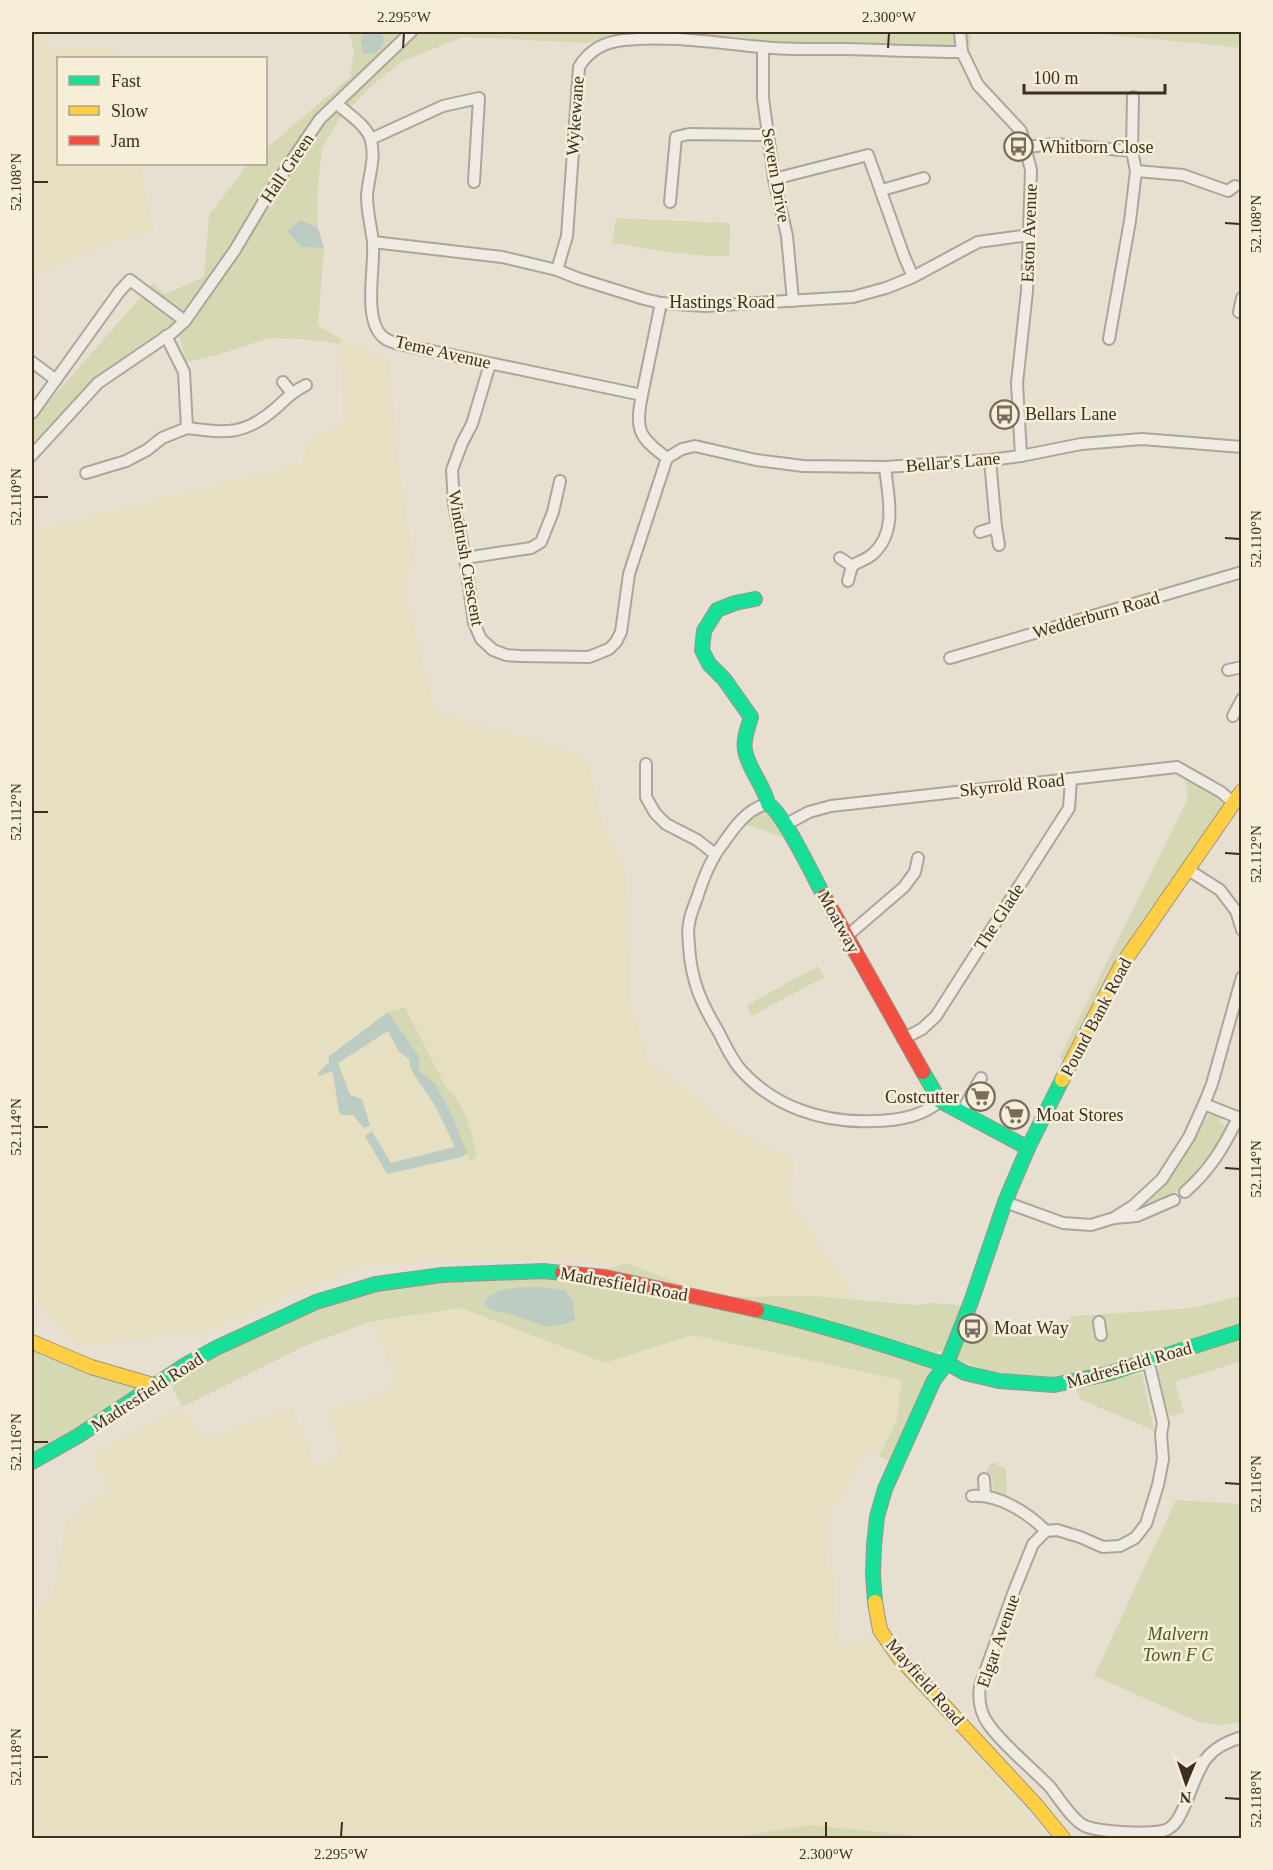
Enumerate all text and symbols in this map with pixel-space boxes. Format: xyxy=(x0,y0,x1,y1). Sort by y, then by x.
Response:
text: 2.295°W xyxy=(377,9,432,25)
text: 2.300°W xyxy=(862,9,917,25)
legend xyxy=(57,57,267,165)
scale bar xyxy=(1024,57,1165,95)
text: 100 m xyxy=(1033,68,1079,88)
text: Fast xyxy=(111,71,141,91)
street label: Wykewane xyxy=(562,75,588,157)
text: Slow xyxy=(111,101,148,121)
street label: Severn Drive xyxy=(758,126,794,224)
street label: Hall Green xyxy=(256,129,318,207)
text: Jam xyxy=(111,131,140,151)
bus stop icon: Whitborn Close xyxy=(1002,131,1034,163)
place label: Whitborn Close xyxy=(1039,137,1154,157)
text: 52.108°N xyxy=(8,153,24,211)
street label: Eston Avenue xyxy=(1017,183,1041,283)
text: 52.108°N xyxy=(1248,195,1264,253)
street label: Hastings Road xyxy=(669,292,775,312)
street label: Teme Avenue xyxy=(393,331,493,373)
bus stop icon: Bellars Lane xyxy=(988,398,1020,430)
place label: Bellars Lane xyxy=(1025,404,1116,424)
street label: Bellar's Lane xyxy=(905,448,1001,476)
text: 52.110°N xyxy=(8,468,24,526)
street label: Windrush Crescent xyxy=(444,488,488,628)
text: 52.110°N xyxy=(1248,510,1264,568)
street label: Wedderburn Road xyxy=(1030,587,1162,643)
street label: Skyrrold Road xyxy=(958,770,1066,800)
text: 52.112°N xyxy=(8,783,24,841)
text: 52.112°N xyxy=(1248,825,1264,883)
street label: The Glade xyxy=(970,880,1028,954)
street label: Moatway xyxy=(814,887,864,957)
street label: Pound Bank Road xyxy=(1056,954,1136,1080)
supermarket icon: Costcutter xyxy=(964,1081,996,1113)
place label: Costcutter xyxy=(885,1087,959,1107)
text: 52.114°N xyxy=(8,1098,24,1156)
supermarket icon: Moat Stores xyxy=(999,1099,1031,1131)
place label: Moat Stores xyxy=(1036,1105,1124,1125)
text: 52.114°N xyxy=(1248,1140,1264,1198)
street label: Madresfield Road xyxy=(559,1263,689,1305)
bus stop icon: Moat Way xyxy=(957,1312,989,1344)
place label: Moat Way xyxy=(994,1318,1069,1338)
street label: Madresfield Road xyxy=(1064,1338,1194,1392)
street label: Madresfield Road xyxy=(87,1348,207,1436)
text: 52.116°N xyxy=(8,1413,24,1471)
text: 52.116°N xyxy=(1248,1455,1264,1513)
street label: Elgar Avenue xyxy=(973,1592,1023,1690)
park label: Malvern Town F C xyxy=(1143,1624,1214,1665)
street label: Mayfield Road xyxy=(882,1635,968,1729)
text: 52.118°N xyxy=(8,1728,24,1786)
north arrow xyxy=(1156,1753,1216,1813)
text: 52.118°N xyxy=(1248,1770,1264,1828)
text: N xyxy=(1179,1789,1192,1806)
text: 2.295°W xyxy=(314,1846,369,1862)
text: 2.300°W xyxy=(799,1846,854,1862)

